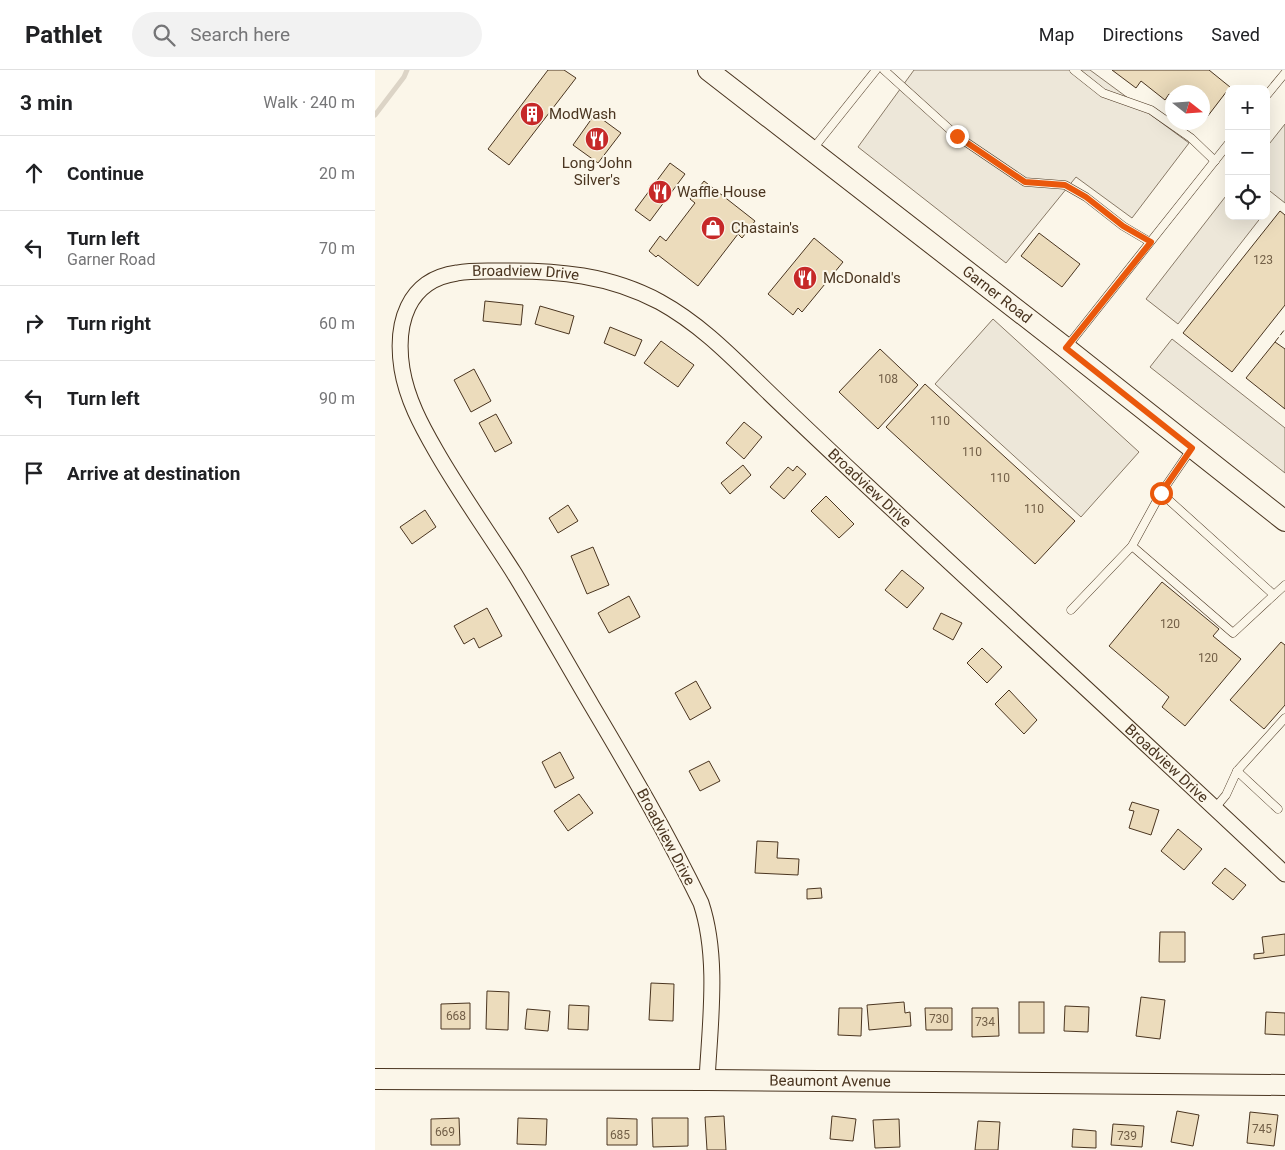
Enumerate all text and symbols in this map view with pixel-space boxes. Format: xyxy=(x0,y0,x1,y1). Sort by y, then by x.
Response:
search box xyxy=(132,12,482,57)
text: Pathlet xyxy=(25,21,102,49)
icon: search xyxy=(150,21,178,49)
text: Search here xyxy=(190,23,290,46)
text: Map xyxy=(1039,24,1074,45)
text: Directions xyxy=(1102,24,1183,45)
text: Saved xyxy=(1211,24,1260,45)
north arrow xyxy=(1165,85,1210,130)
map controls xyxy=(1225,85,1270,220)
button: + xyxy=(1225,85,1270,130)
text: 3 min xyxy=(20,91,73,115)
text: Walk · 240 m xyxy=(263,93,355,112)
building icon: ModWash xyxy=(519,101,545,127)
place label: ModWash xyxy=(549,105,616,123)
route end xyxy=(946,125,969,148)
restaurant icon: Long John Silver's xyxy=(584,126,610,152)
button: − xyxy=(1225,130,1270,175)
place label: Long John Silver's xyxy=(562,154,632,189)
icon: ahead xyxy=(20,159,48,187)
text: Continue xyxy=(67,162,144,185)
text: 20 m xyxy=(319,164,355,183)
button: locate xyxy=(1225,175,1270,220)
restaurant icon: Waffle House xyxy=(647,179,673,205)
place label: Waffle House xyxy=(677,183,766,201)
shop icon: Chastain's xyxy=(700,215,726,241)
place label: Chastain's xyxy=(731,219,799,237)
text: Turn left xyxy=(67,227,140,250)
icon: left xyxy=(20,234,48,262)
text: 70 m xyxy=(319,239,355,258)
text: Garner Road xyxy=(67,250,155,269)
house number: 123 xyxy=(1253,253,1273,267)
street label: Broadview Drive xyxy=(472,262,580,284)
street label: Garner Road xyxy=(959,262,1035,327)
restaurant icon: McDonald's xyxy=(792,265,818,291)
place label: McDonald's xyxy=(823,269,901,287)
icon: right xyxy=(20,309,48,337)
text: Turn right xyxy=(67,312,151,335)
text: 60 m xyxy=(319,314,355,333)
house number: 108 xyxy=(878,372,898,386)
icon: left xyxy=(20,384,48,412)
text: Turn left xyxy=(67,387,140,410)
text: 90 m xyxy=(319,389,355,408)
house number: 110 xyxy=(930,414,950,428)
street label: Broadview Drive xyxy=(824,445,915,531)
house number: 110 xyxy=(962,445,982,459)
icon: arrive xyxy=(20,459,48,487)
text: Arrive at destination xyxy=(67,462,240,485)
house number: 110 xyxy=(990,471,1010,485)
route start xyxy=(1150,482,1173,505)
house number: 110 xyxy=(1024,502,1044,516)
house number: 120 xyxy=(1160,617,1180,631)
house number: 120 xyxy=(1198,651,1218,665)
street label: Broadview Drive xyxy=(1121,720,1212,806)
street label: Broadview Drive xyxy=(633,786,699,889)
house number: 668 xyxy=(446,1009,466,1023)
house number: 730 xyxy=(929,1012,949,1026)
house number: 734 xyxy=(975,1015,995,1029)
street label: Beaumont Avenue xyxy=(769,1072,891,1091)
house number: 745 xyxy=(1252,1122,1272,1136)
house number: 669 xyxy=(435,1125,455,1139)
house number: 685 xyxy=(610,1128,630,1142)
house number: 739 xyxy=(1117,1129,1137,1143)

